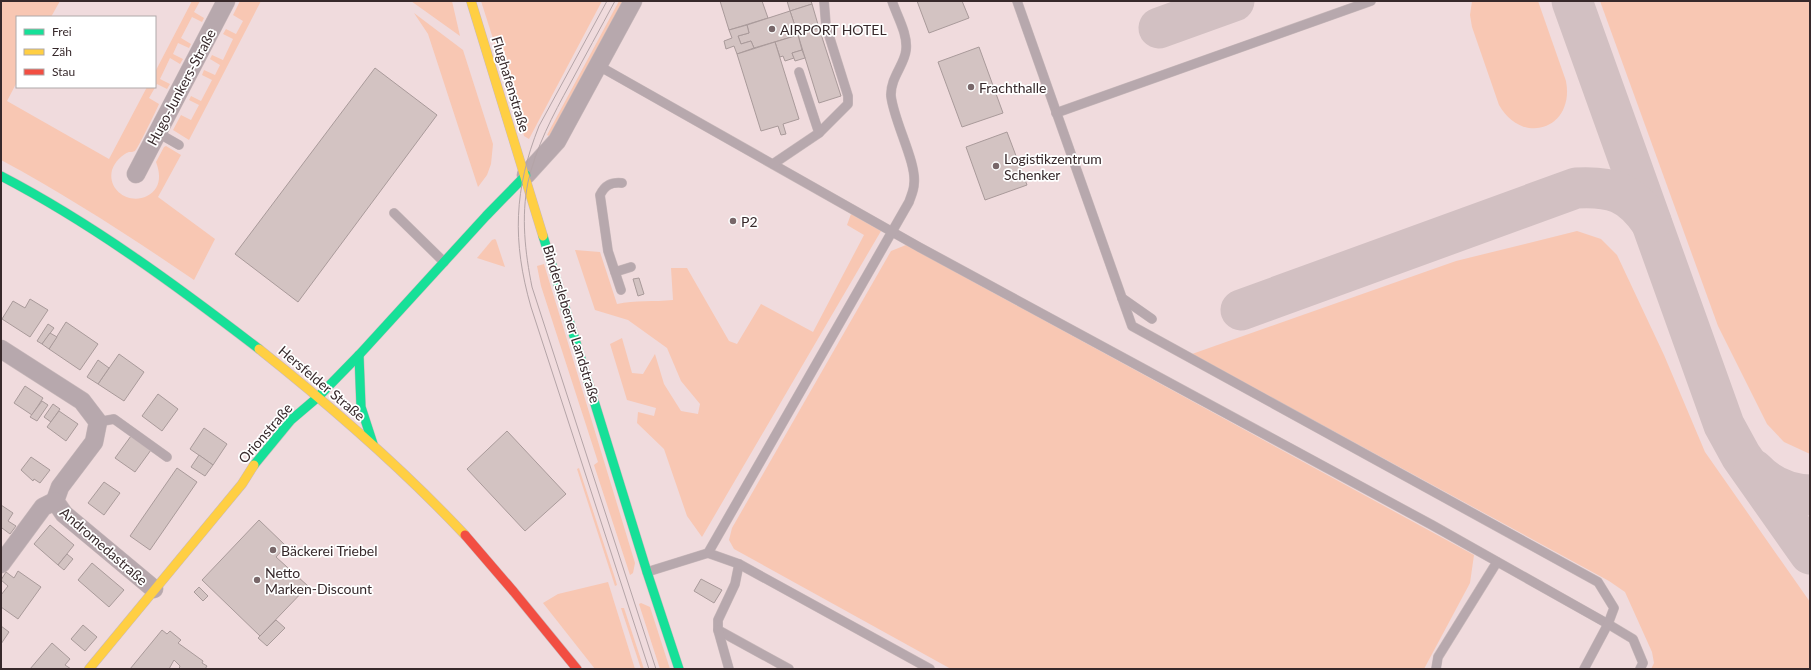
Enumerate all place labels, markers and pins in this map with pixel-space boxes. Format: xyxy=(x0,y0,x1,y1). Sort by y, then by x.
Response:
place label: AIRPORT HOTEL xyxy=(780,21,887,38)
marker: AIRPORT HOTEL xyxy=(767,24,777,34)
place label: Frachthalle xyxy=(979,79,1046,96)
marker: Frachthalle xyxy=(966,82,976,92)
place label: Logistikzentrum Schenker xyxy=(1004,150,1102,183)
marker: Logistikzentrum Schenker xyxy=(991,161,1001,171)
place label: P2 xyxy=(741,213,758,230)
marker: P2 xyxy=(728,216,738,226)
place label: Bäckerei Triebel xyxy=(281,542,378,559)
marker: Bäckerei Triebel xyxy=(268,545,278,555)
place label: Netto Marken-Discount xyxy=(265,564,372,597)
marker: Netto Marken-Discount xyxy=(252,575,262,585)

